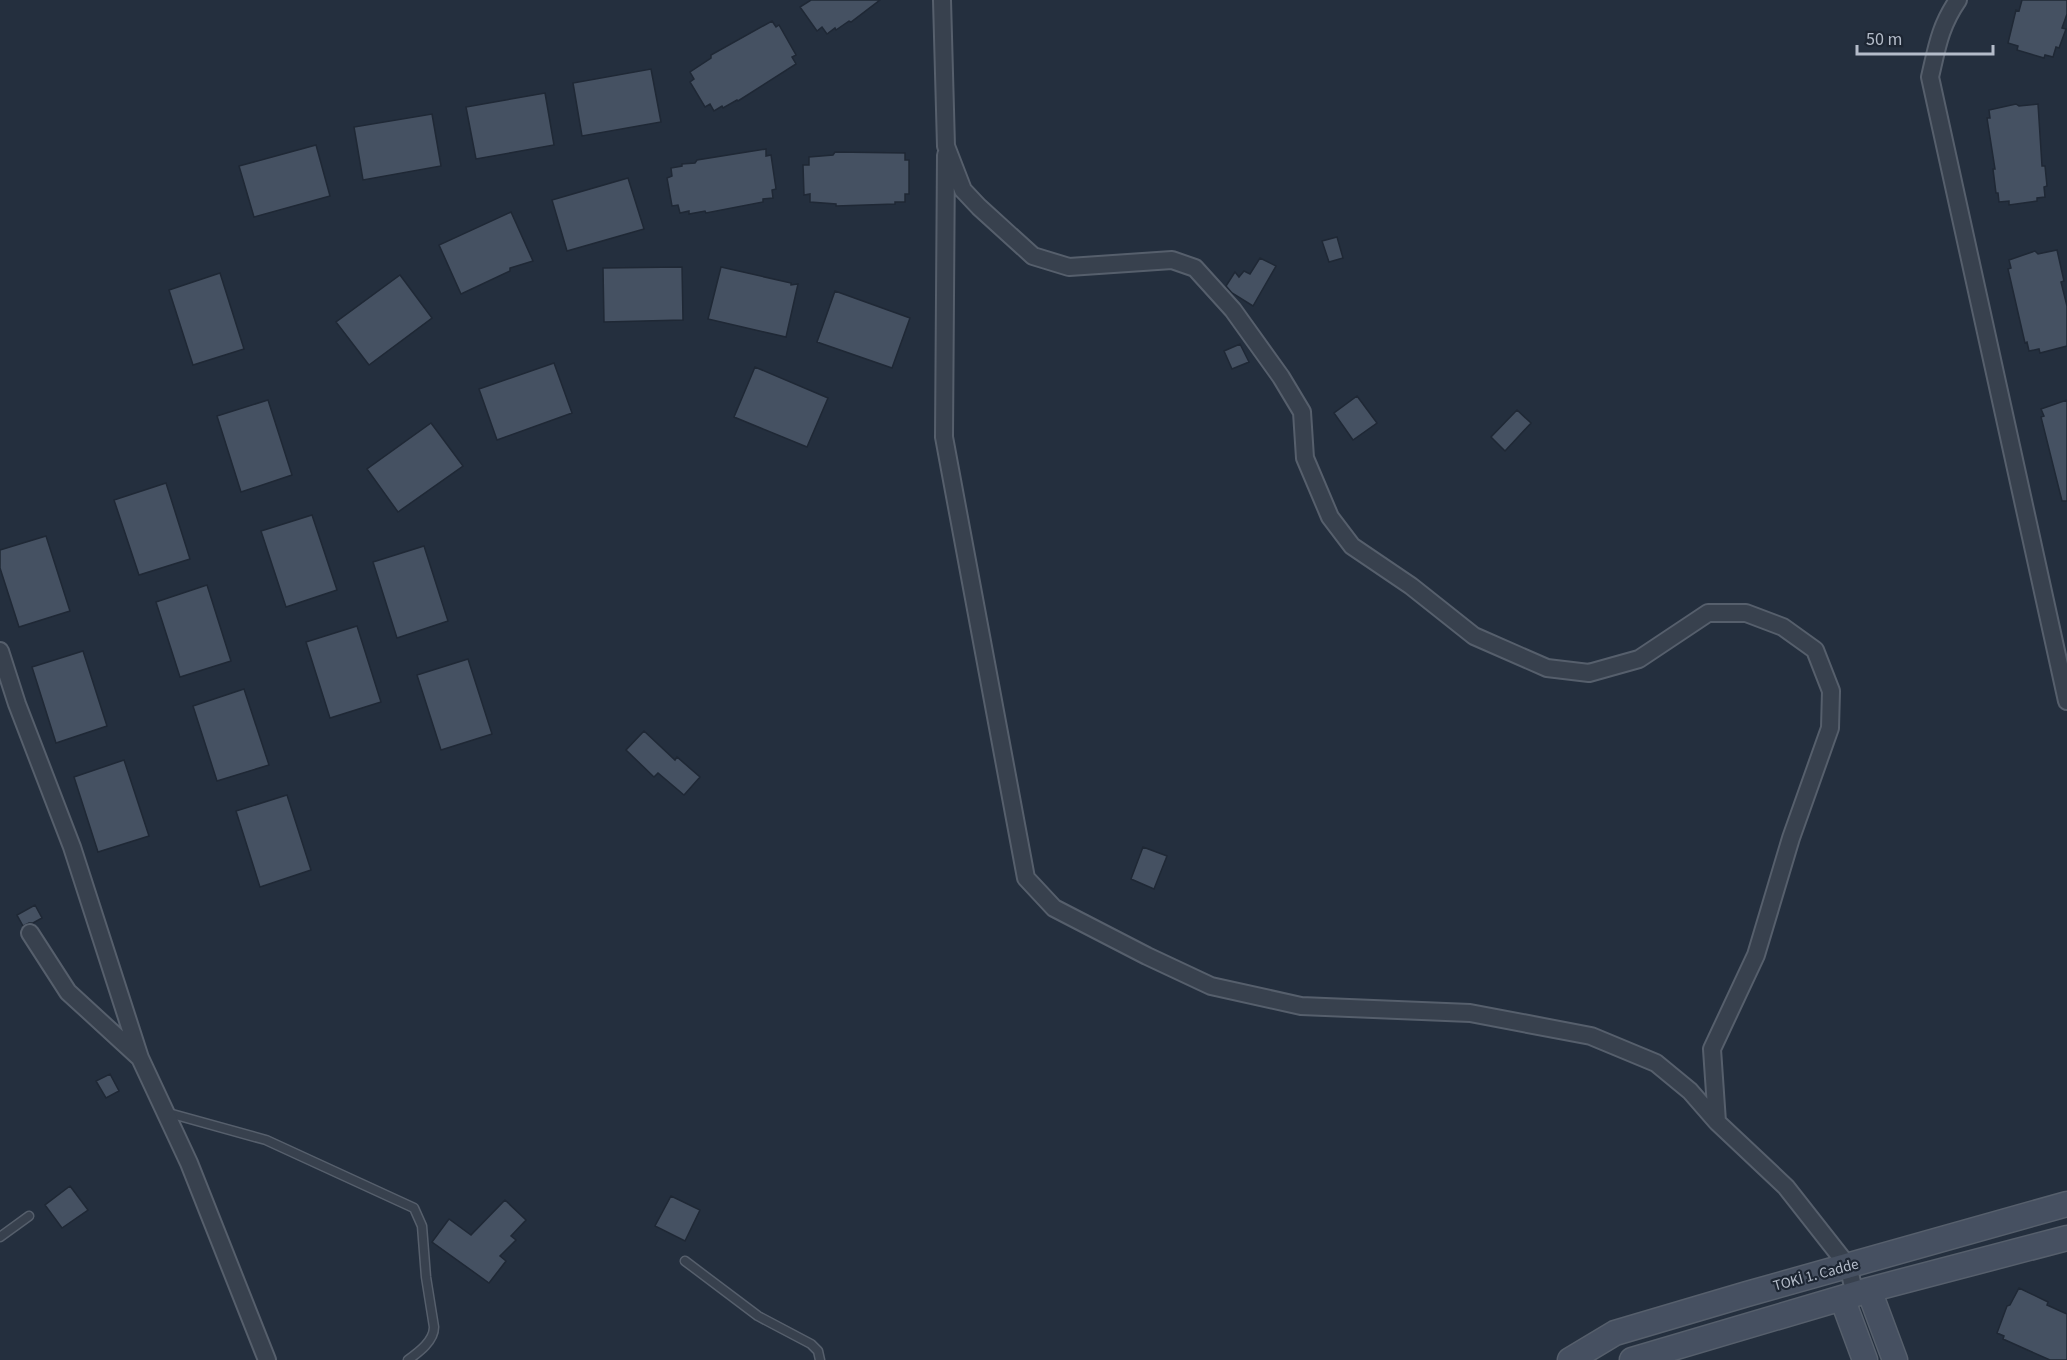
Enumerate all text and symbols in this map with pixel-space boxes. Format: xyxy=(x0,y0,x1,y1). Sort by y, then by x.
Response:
scale bar xyxy=(1857,18,1994,56)
text: 50 m xyxy=(1866,27,1902,52)
street label: TOKİ 1. Cadde xyxy=(1771,1254,1861,1296)

